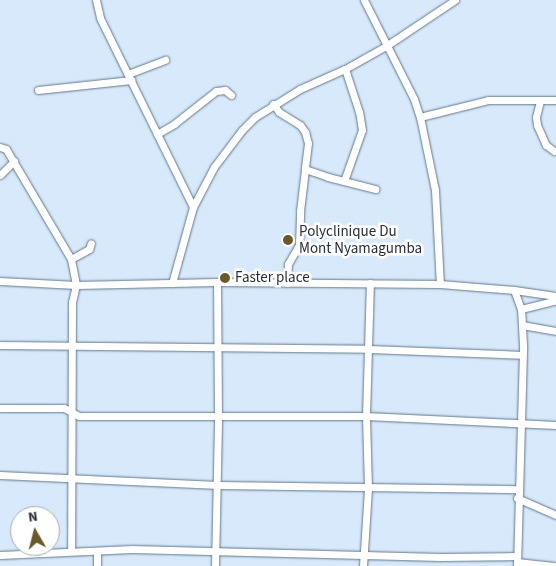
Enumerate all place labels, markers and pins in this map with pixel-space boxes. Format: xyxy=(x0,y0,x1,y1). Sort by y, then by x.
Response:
place label: Polyclinique Du Mont Nyamagumba xyxy=(299,222,422,257)
marker: Polyclinique Du Mont Nyamagumba xyxy=(281,233,295,247)
place label: Faster place xyxy=(235,269,310,287)
marker: Faster place xyxy=(219,272,231,284)

